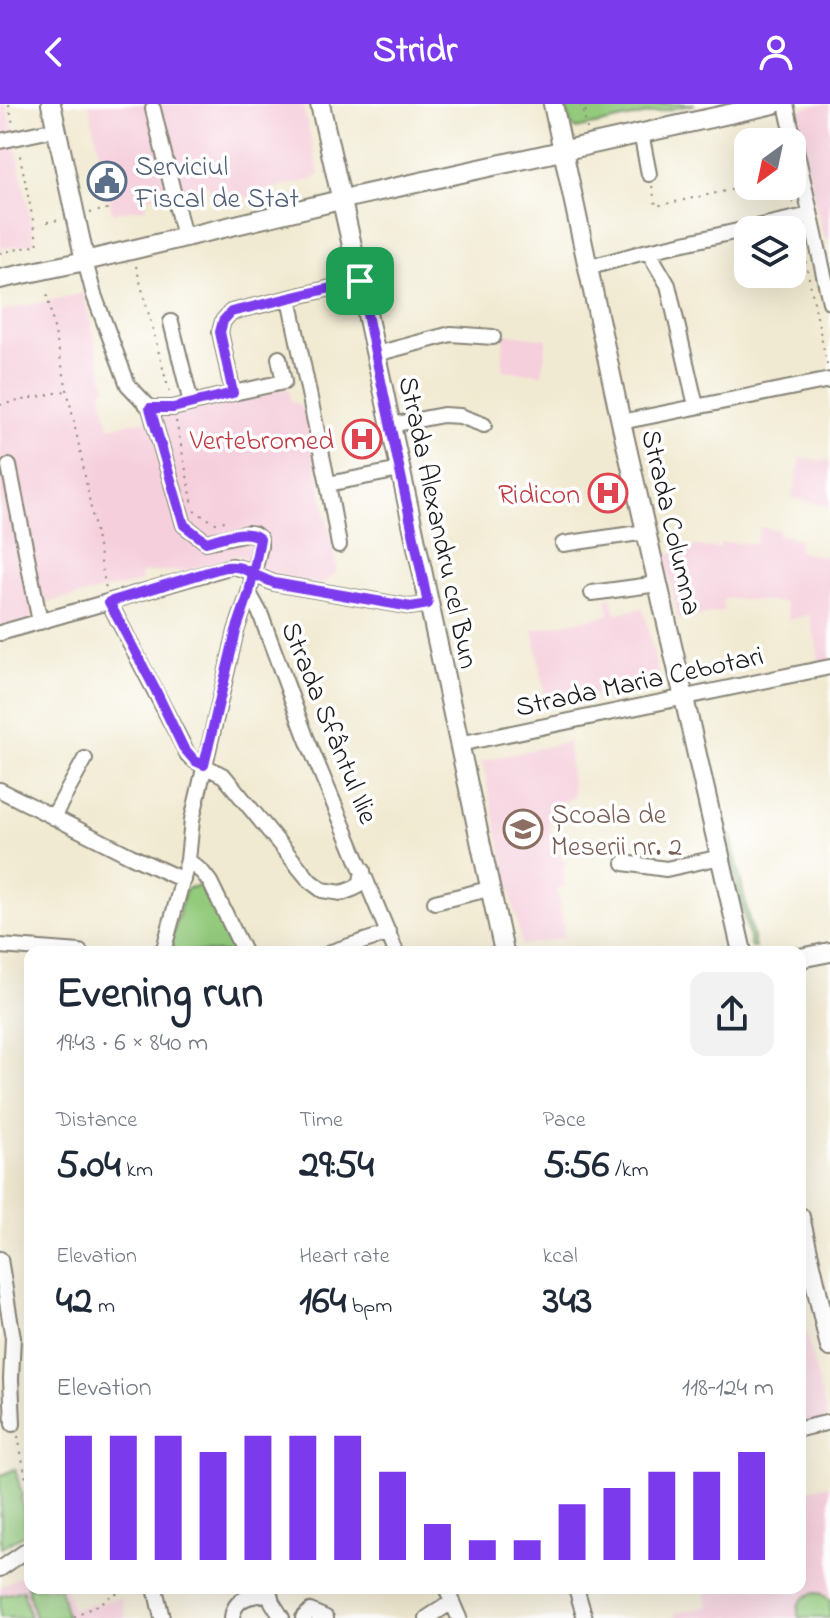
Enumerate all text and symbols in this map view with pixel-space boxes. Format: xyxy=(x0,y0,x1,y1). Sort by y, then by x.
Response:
text: Stridr xyxy=(373,26,457,79)
icon: back xyxy=(32,30,76,74)
icon: person xyxy=(754,30,798,74)
north arrow xyxy=(734,128,806,200)
map controls xyxy=(734,128,806,288)
place label: Serviciul Fiscal de Stat xyxy=(134,148,299,221)
public building icon: Serviciul Fiscal de Stat xyxy=(86,160,128,202)
button: layers xyxy=(734,216,806,288)
pin xyxy=(326,247,394,315)
icon: arrive xyxy=(338,259,382,303)
street label: Strada Alexandru cel Bun xyxy=(386,373,488,673)
hospital icon: Vertebromed xyxy=(341,418,383,460)
place label: Vertebromed xyxy=(189,422,334,463)
street label: Strada Columna xyxy=(628,426,711,620)
hospital icon: Ridicon xyxy=(587,472,629,514)
place label: Ridicon xyxy=(498,476,580,517)
street label: Strada Sfântul Ilie xyxy=(269,616,387,831)
street label: Strada Maria Cebotari xyxy=(512,637,767,730)
place label: Școala de Meserii nr. 2 xyxy=(551,796,682,869)
school or university icon: Școala de Meserii nr. 2 xyxy=(502,808,544,850)
text: Evening run xyxy=(56,963,263,1027)
button: share xyxy=(690,972,774,1056)
text: 19:43 · 6 × 840 m xyxy=(56,1025,208,1063)
text: Distance xyxy=(56,1105,137,1137)
text: Time xyxy=(299,1105,343,1137)
text: Pace xyxy=(543,1105,586,1137)
text: 5.04 xyxy=(56,1137,121,1196)
text: 29:54 xyxy=(299,1137,374,1196)
text: 5:56 xyxy=(543,1137,609,1196)
text: km xyxy=(121,1155,153,1187)
text: /km xyxy=(609,1155,648,1187)
text: Elevation xyxy=(56,1241,137,1273)
text: Heart rate xyxy=(299,1241,390,1273)
text: kcal xyxy=(543,1241,578,1273)
text: 42 xyxy=(56,1273,92,1332)
text: 164 xyxy=(299,1273,346,1332)
text: 343 xyxy=(543,1273,592,1332)
text: m xyxy=(92,1291,115,1323)
text: bpm xyxy=(346,1291,392,1323)
text: Elevation xyxy=(56,1370,152,1408)
text: 118–124 m xyxy=(682,1370,774,1408)

